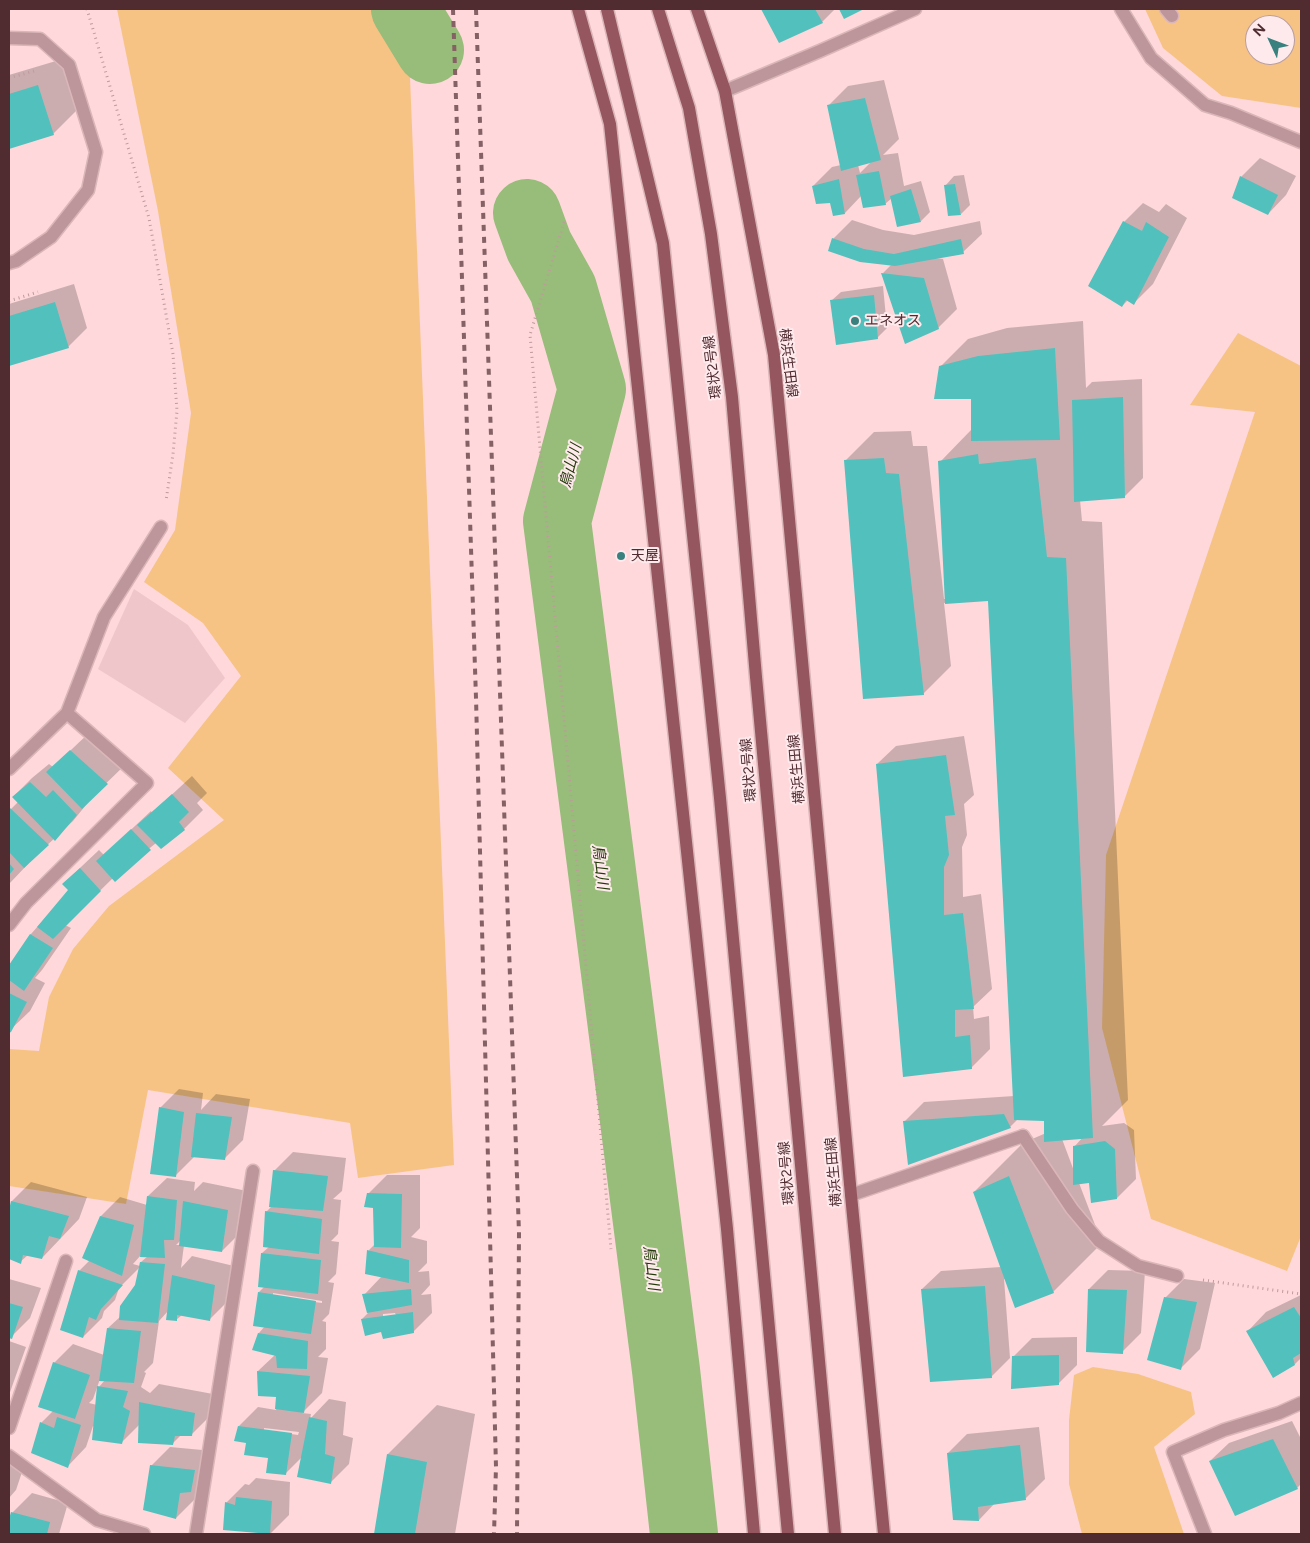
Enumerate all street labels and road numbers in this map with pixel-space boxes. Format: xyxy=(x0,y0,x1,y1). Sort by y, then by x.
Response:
street label: 横浜生田線 xyxy=(775,327,801,399)
street label: 環状2号線 xyxy=(701,334,725,400)
street label: 横浜生田線 xyxy=(786,733,808,805)
street label: 環状2号線 xyxy=(738,737,760,803)
street label: 横浜生田線 xyxy=(823,1136,845,1208)
street label: 環状2号線 xyxy=(776,1140,798,1206)

